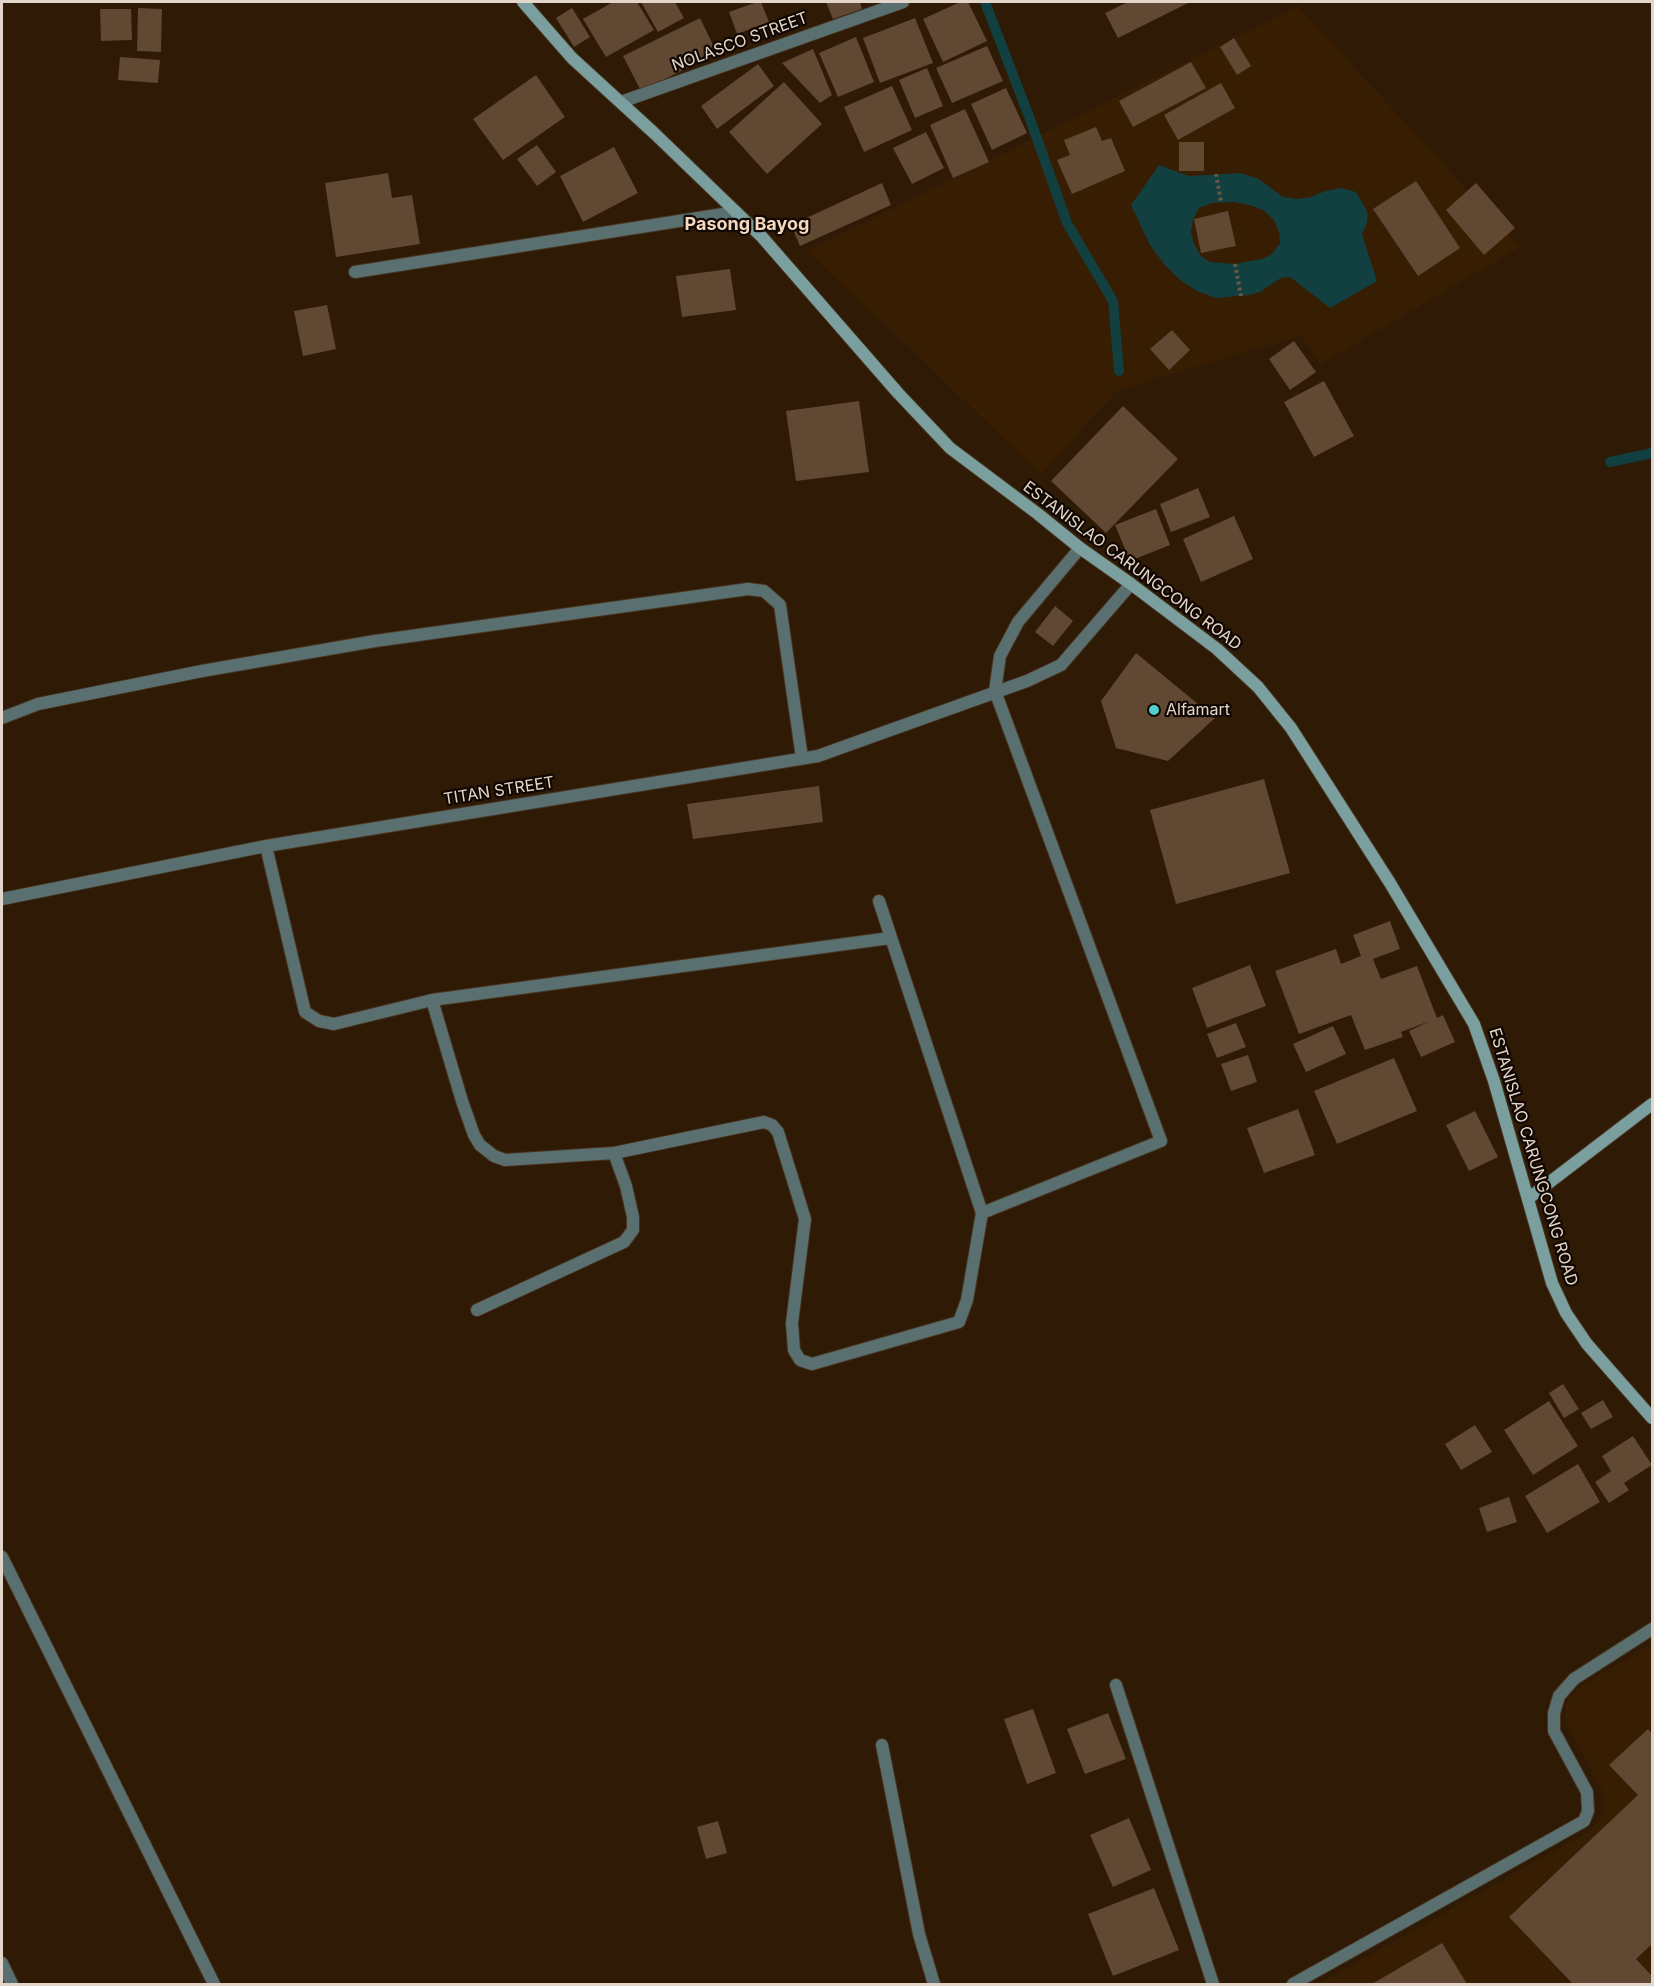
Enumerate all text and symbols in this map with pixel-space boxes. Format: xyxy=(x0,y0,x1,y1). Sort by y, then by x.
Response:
street label: NOLASCO STREET xyxy=(669,8,811,76)
district label: Pasong Bayog xyxy=(685,214,809,236)
street label: ESTANISLAO CARUNGCONG ROAD xyxy=(1019,478,1245,654)
place label: Alfamart xyxy=(1166,700,1230,720)
marker: Alfamart xyxy=(1147,703,1161,717)
street label: TITAN STREET xyxy=(442,773,556,809)
street label: ESTANISLAO CARUNGCONG ROAD xyxy=(1485,1026,1581,1288)

